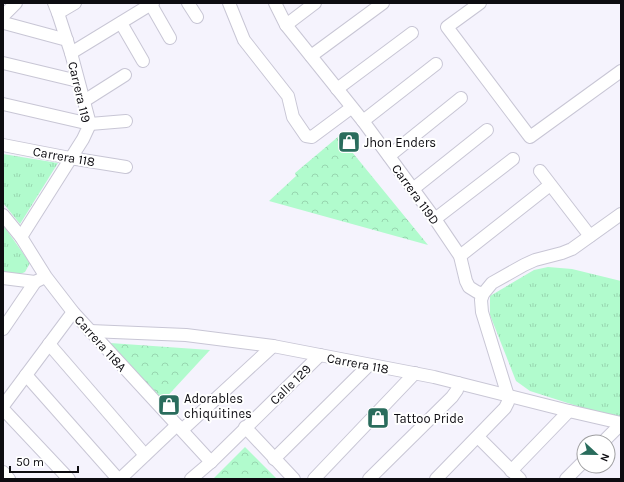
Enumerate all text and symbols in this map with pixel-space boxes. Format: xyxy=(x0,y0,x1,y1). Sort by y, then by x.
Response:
street label: Carrera 119 xyxy=(65,60,94,124)
shop icon: Jhon Enders xyxy=(336,129,362,155)
place label: Jhon Enders xyxy=(364,135,436,150)
street label: Carrera 118 xyxy=(32,144,96,169)
street label: Carrera 119D xyxy=(389,161,442,227)
street label: Carrera 118A xyxy=(72,312,130,375)
street label: Carrera 118 xyxy=(326,350,390,377)
street label: Calle 129 xyxy=(267,361,314,408)
place label: Adorables chiquitines xyxy=(184,391,252,422)
shop icon: Adorables chiquitines xyxy=(156,392,182,418)
shop icon: Tattoo Pride xyxy=(365,405,391,431)
place label: Tattoo Pride xyxy=(394,411,464,426)
north arrow xyxy=(576,434,616,474)
scale bar xyxy=(10,448,78,474)
text: N xyxy=(597,451,612,464)
text: 50 m xyxy=(16,455,44,469)

